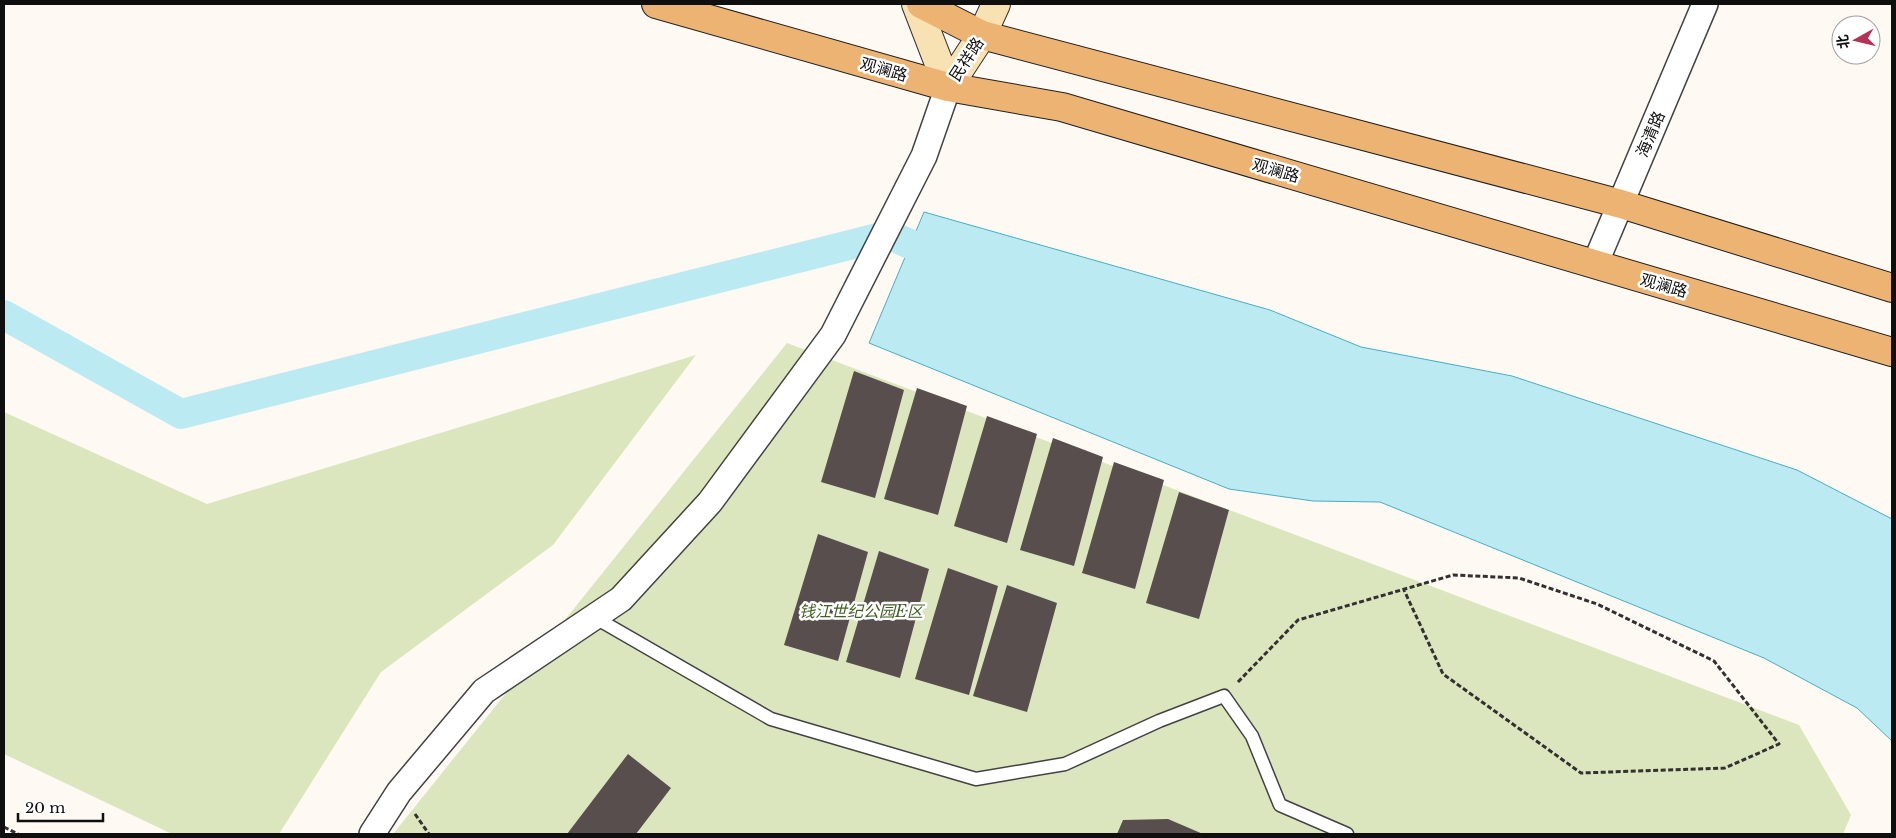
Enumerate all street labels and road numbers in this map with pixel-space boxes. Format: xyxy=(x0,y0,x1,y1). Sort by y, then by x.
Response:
street label: 民祥路 xyxy=(945,33,987,85)
street label: 观澜路 xyxy=(858,53,910,85)
street label: 海清路 xyxy=(1631,108,1669,160)
street label: 观澜路 xyxy=(1250,154,1302,186)
street label: 观澜路 xyxy=(1638,269,1690,301)

